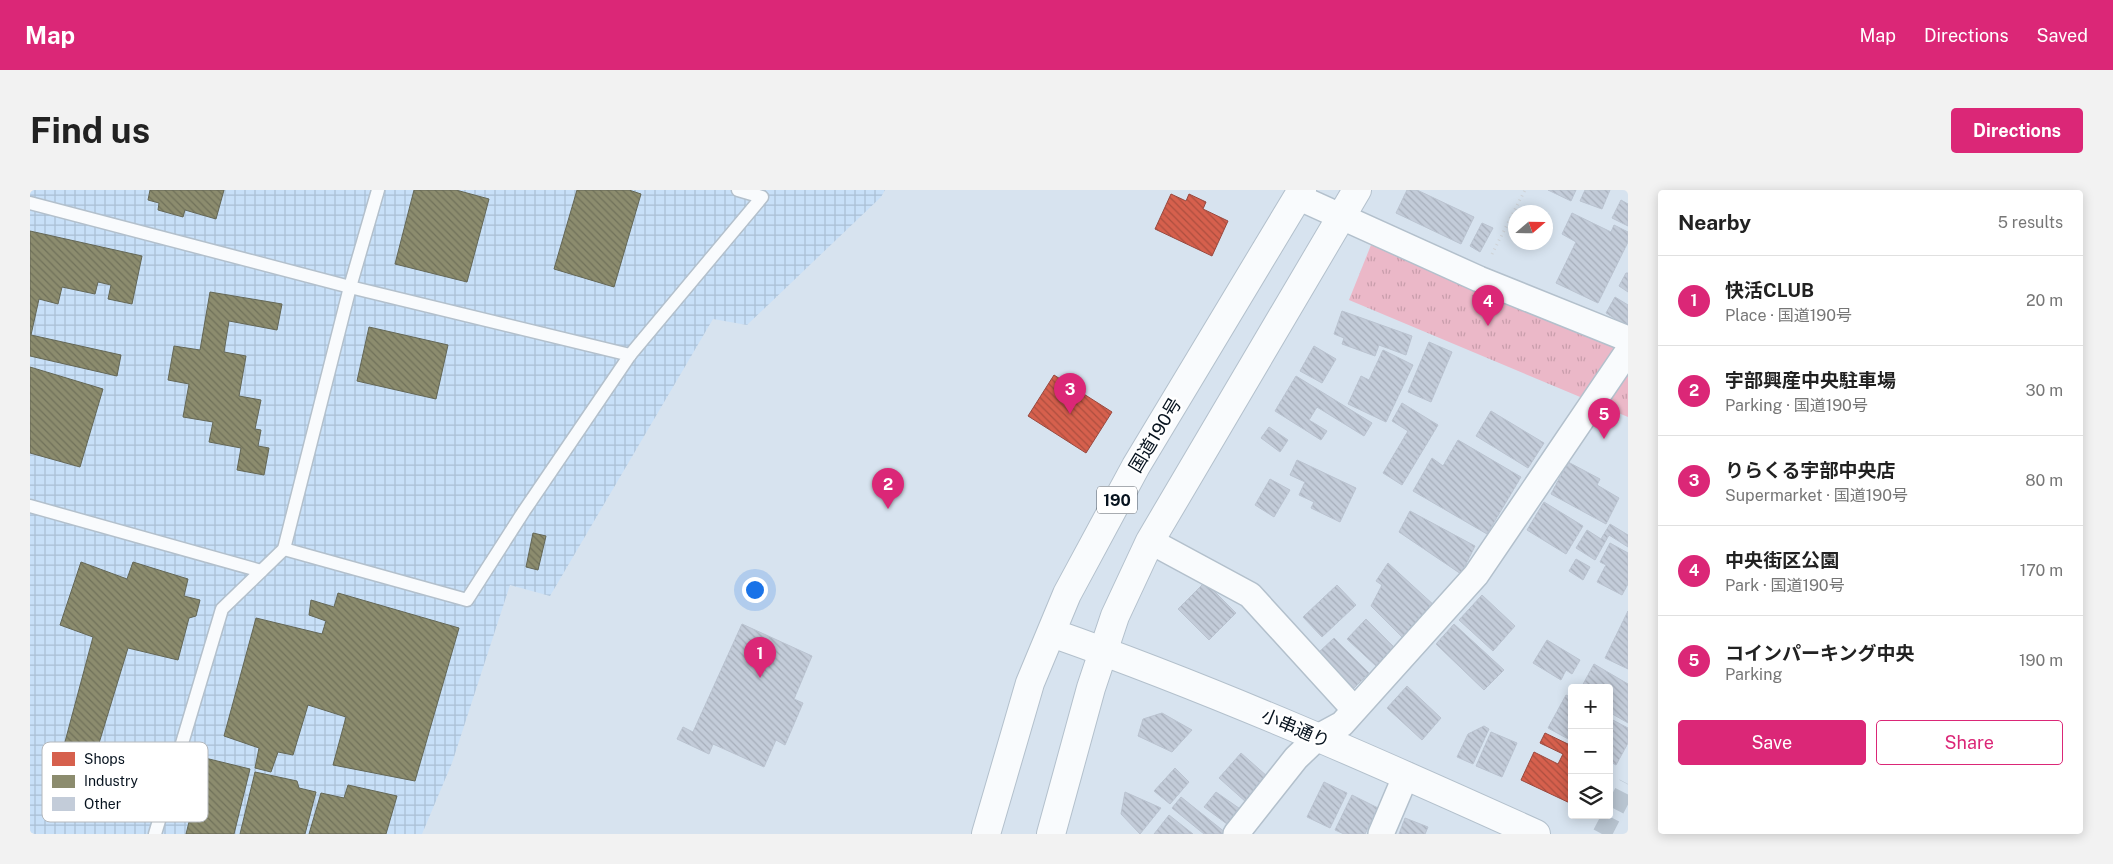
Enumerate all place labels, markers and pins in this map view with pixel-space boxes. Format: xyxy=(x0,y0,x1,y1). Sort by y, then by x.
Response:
pin: 4 xyxy=(1472,285,1504,326)
pin: 3 xyxy=(1054,373,1086,414)
pin: 5 xyxy=(1588,398,1620,439)
pin: 2 xyxy=(872,468,904,509)
pin: 1 xyxy=(744,637,776,678)

